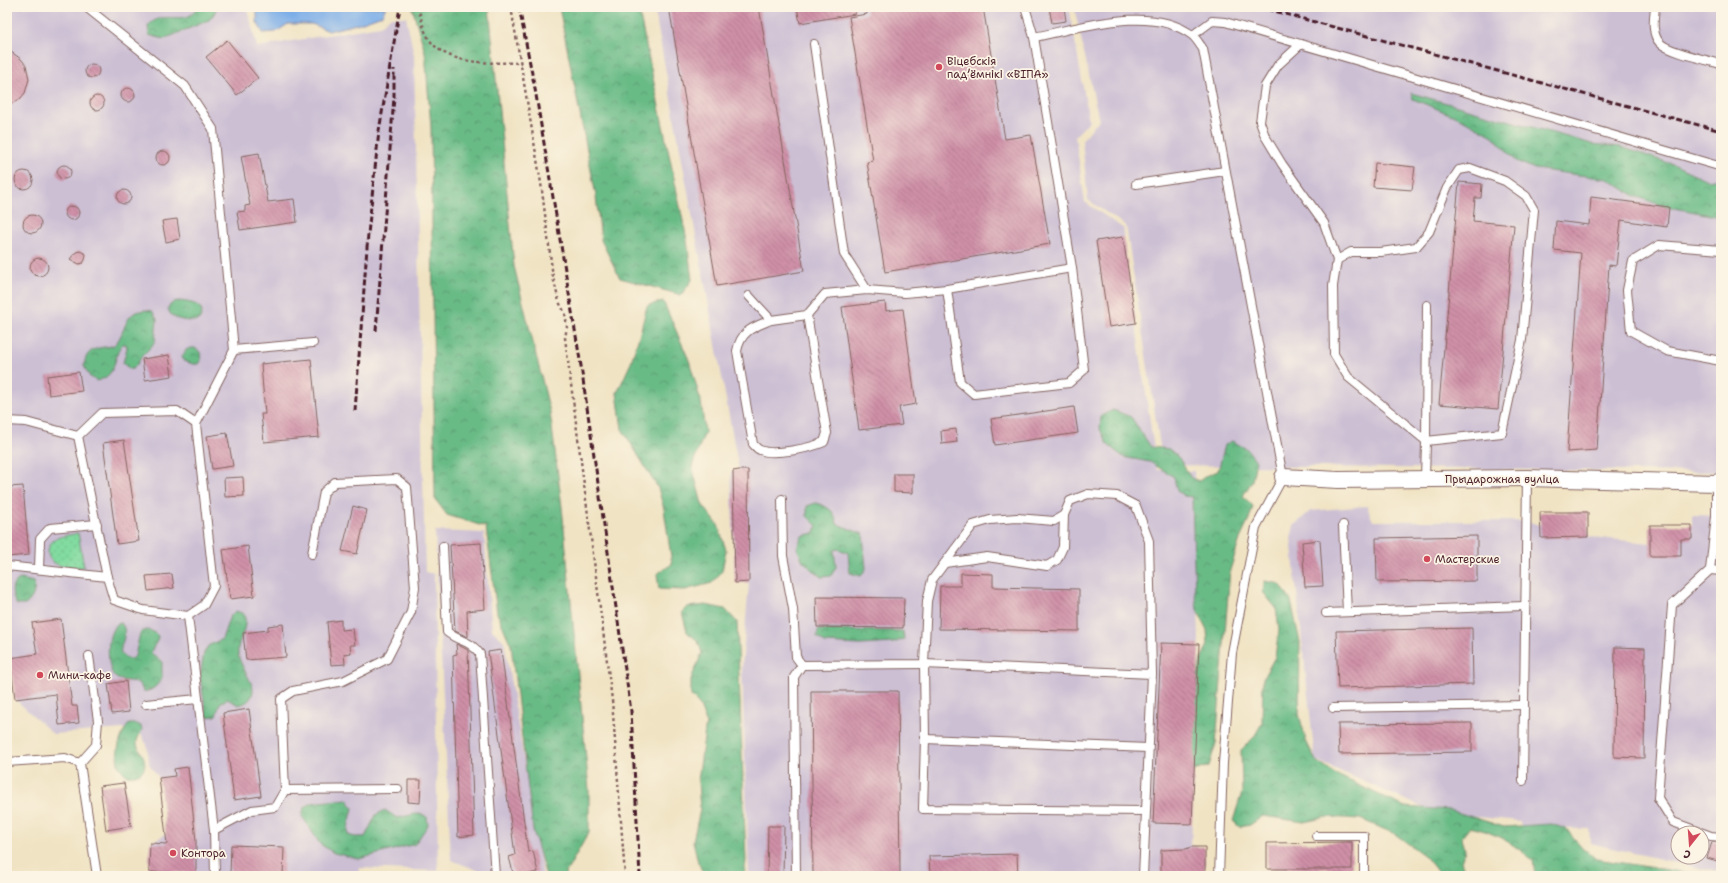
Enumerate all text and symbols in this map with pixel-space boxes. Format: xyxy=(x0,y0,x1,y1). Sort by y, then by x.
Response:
place label: Віцебскія падʼёмнікі «ВІПА» xyxy=(947,54,1049,82)
marker: Віцебскія падʼёмнікі «ВІПА» xyxy=(934,62,944,72)
street label: Прыдарожная вуліца xyxy=(1445,472,1559,487)
place label: Мастерские xyxy=(1435,552,1500,567)
marker: Мастерские xyxy=(1422,554,1432,564)
place label: Мини-кафе xyxy=(48,668,111,683)
marker: Мини-кафе xyxy=(35,670,45,680)
north arrow xyxy=(1670,825,1710,865)
place label: Контора xyxy=(181,846,226,861)
text: С xyxy=(1682,846,1693,862)
marker: Контора xyxy=(168,848,178,858)

